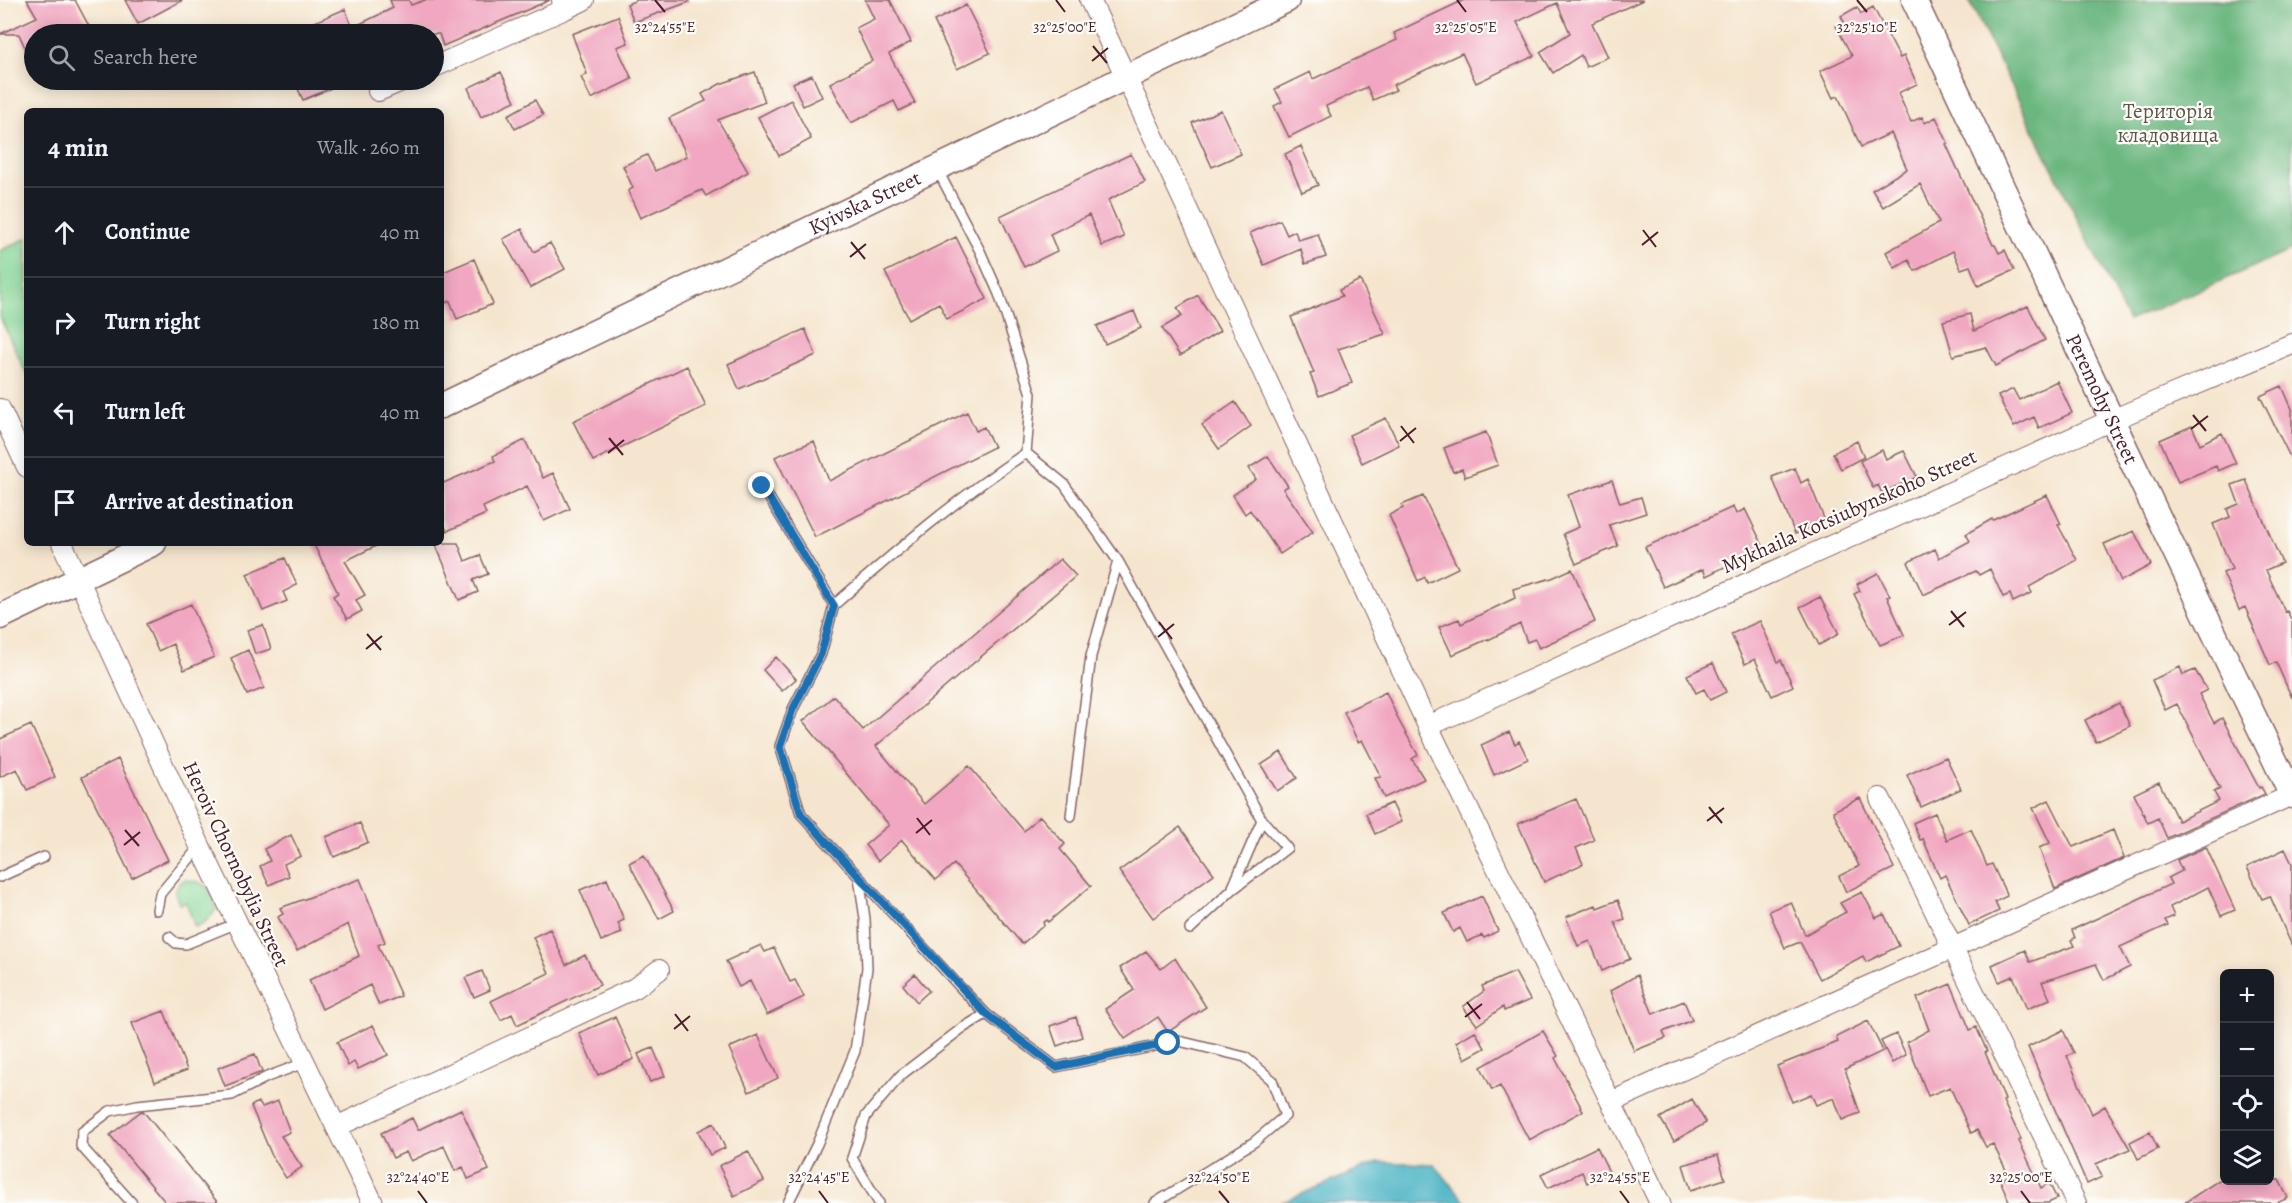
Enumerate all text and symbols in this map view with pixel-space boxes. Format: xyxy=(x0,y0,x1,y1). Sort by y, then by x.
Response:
text: 32°24'55"E xyxy=(635,17,695,37)
text: 32°25'00"E xyxy=(1033,17,1097,37)
text: 32°25'05"E xyxy=(1435,17,1497,37)
text: 32°25'10"E xyxy=(1837,17,1897,37)
search box xyxy=(24,24,444,90)
icon: search xyxy=(45,41,78,74)
text: Search here xyxy=(93,42,198,72)
park label: Територія кладовища xyxy=(2117,97,2219,149)
text: 4 min xyxy=(48,130,109,165)
text: Walk · 260 m xyxy=(317,134,420,161)
street label: Kyivska Street xyxy=(804,164,926,242)
icon: ahead xyxy=(48,216,81,249)
text: Continue xyxy=(105,217,190,247)
text: 40 m xyxy=(380,219,420,246)
icon: right xyxy=(48,306,81,339)
text: Turn right xyxy=(105,307,201,337)
text: 180 m xyxy=(372,309,420,336)
street label: Peremohy Street xyxy=(2059,329,2145,469)
icon: left xyxy=(48,396,81,429)
text: Turn left xyxy=(105,397,185,427)
text: 40 m xyxy=(380,399,420,426)
street label: Mykhaila Kotsiubynskoho Street xyxy=(1717,442,1981,580)
route end xyxy=(748,472,774,498)
icon: arrive xyxy=(48,486,81,519)
text: Arrive at destination xyxy=(105,487,294,517)
street label: Heroiv Chornobylia Street xyxy=(176,757,296,971)
map controls xyxy=(2220,969,2274,1185)
button: + xyxy=(2220,969,2274,1023)
button: − xyxy=(2220,1023,2274,1077)
route start xyxy=(1154,1029,1180,1055)
button: locate xyxy=(2220,1077,2274,1131)
button: layers xyxy=(2220,1131,2274,1185)
text: 32°24'40"E xyxy=(387,1167,449,1187)
text: 32°24'45"E xyxy=(788,1167,850,1187)
text: 32°24'50"E xyxy=(1188,1167,1250,1187)
text: 32°24'55"E xyxy=(1590,1167,1650,1187)
text: 32°25'00"E xyxy=(1989,1167,2053,1187)

